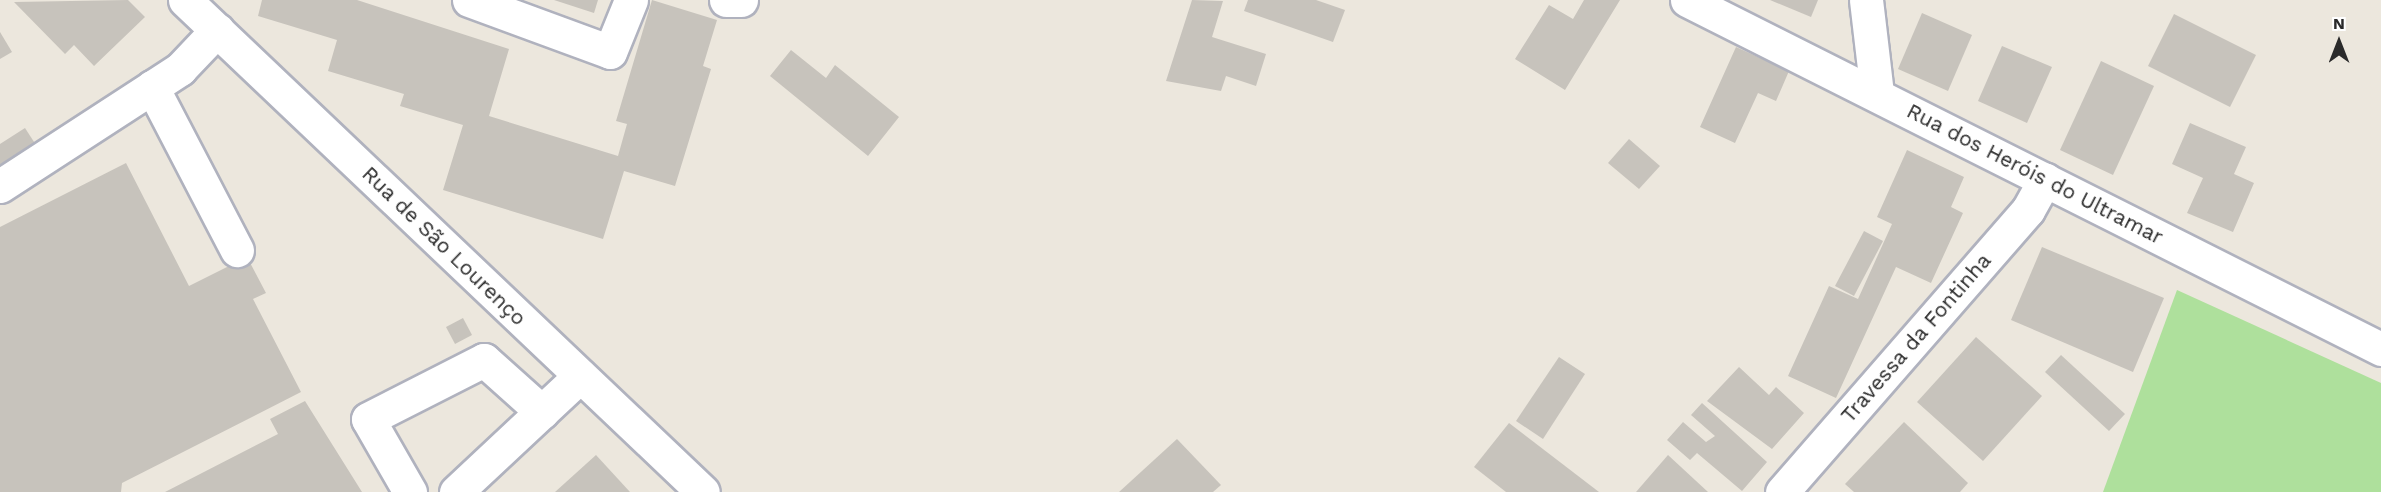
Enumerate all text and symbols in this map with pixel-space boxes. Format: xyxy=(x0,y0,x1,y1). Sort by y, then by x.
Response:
north arrow xyxy=(2309,12,2369,72)
text: N xyxy=(2333,14,2345,33)
street label: Rua dos Heróis do Ultramar xyxy=(1902,98,2168,250)
street label: Rua de São Lourenço xyxy=(357,161,531,331)
street label: Travessa da Fontinha xyxy=(1835,248,1997,428)

